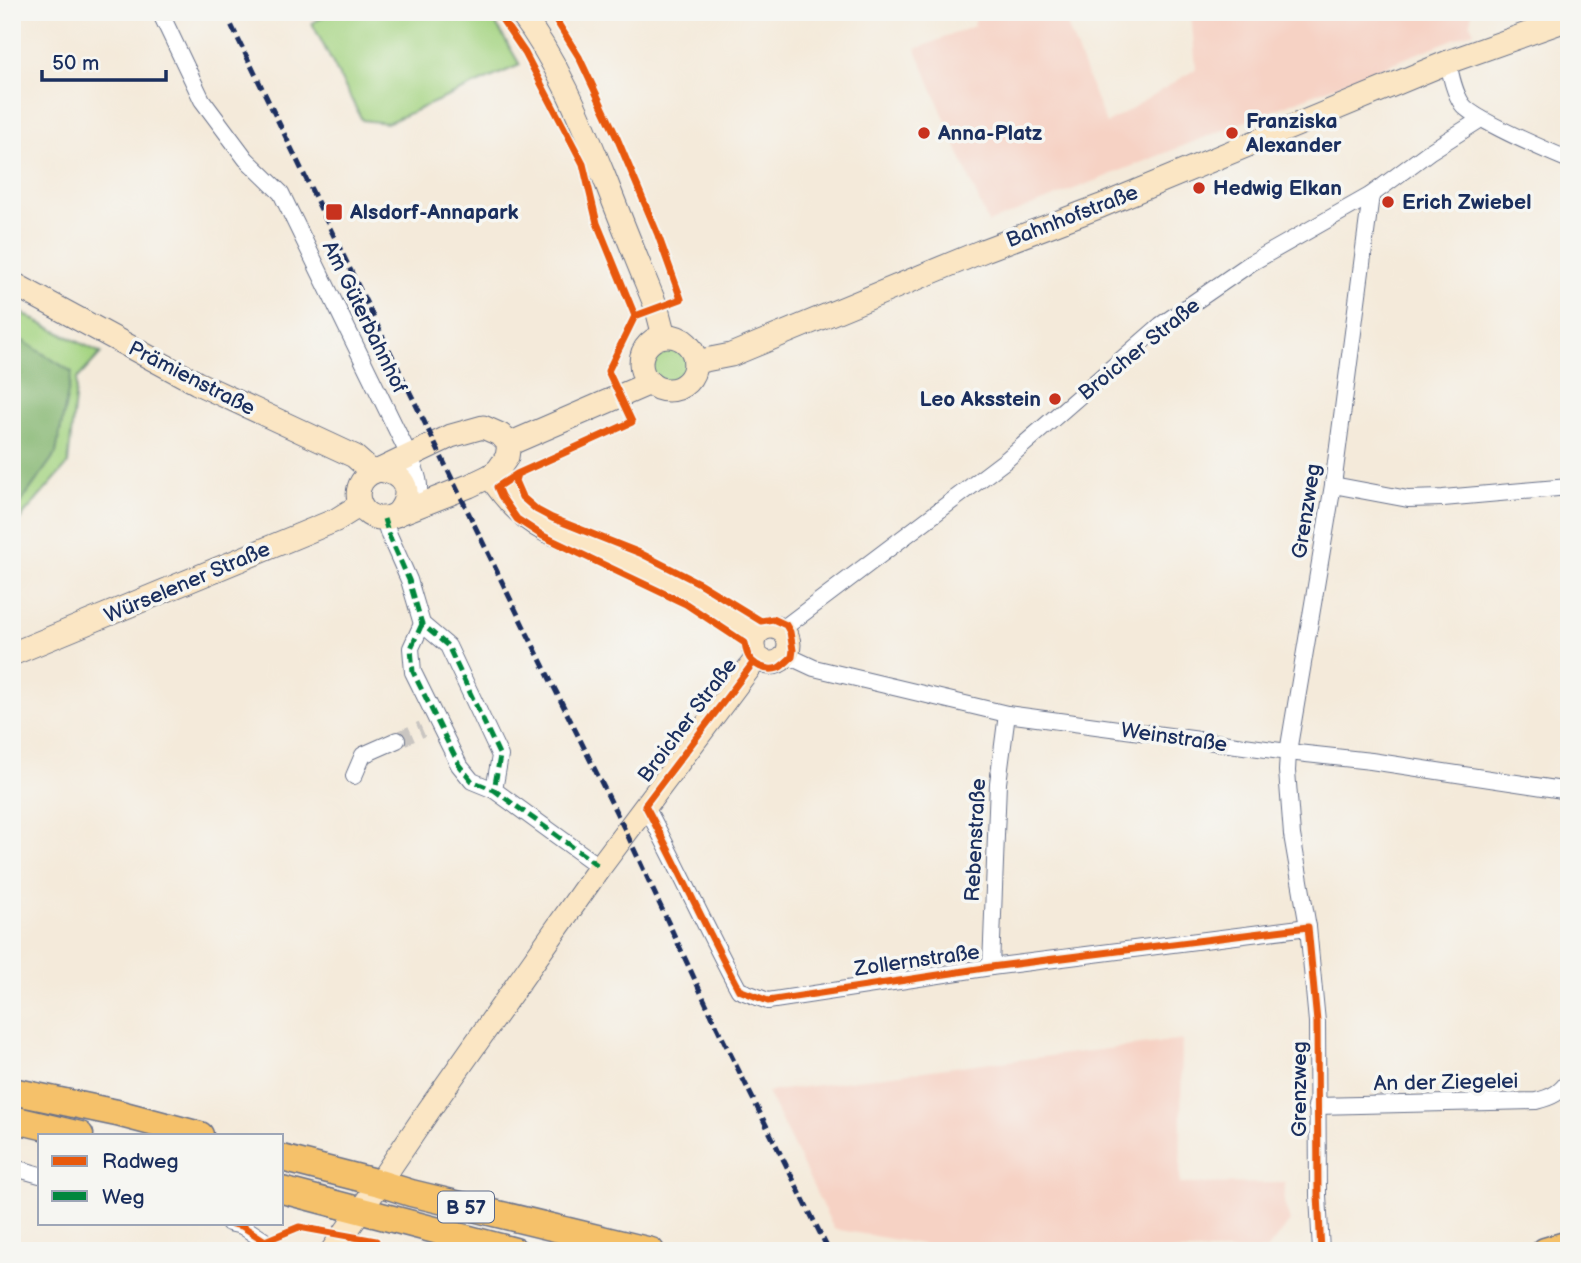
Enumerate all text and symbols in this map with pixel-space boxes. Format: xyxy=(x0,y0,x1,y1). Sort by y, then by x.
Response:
scale bar xyxy=(42,38,166,82)
text: 50 m xyxy=(52,51,99,76)
place label: Franziska Alexander xyxy=(1245,109,1342,158)
place label: Anna-Platz xyxy=(937,121,1042,146)
marker: Anna-Platz xyxy=(916,125,932,141)
marker: Franziska Alexander xyxy=(1224,125,1240,141)
place label: Hedwig Elkan xyxy=(1213,176,1342,201)
street label: Bahnhofstraße xyxy=(1003,180,1142,253)
marker: Hedwig Elkan xyxy=(1191,180,1207,196)
place label: Erich Zwiebel xyxy=(1402,190,1531,215)
marker: Erich Zwiebel xyxy=(1380,194,1396,210)
place label: Alsdorf-Annapark xyxy=(349,200,519,225)
marker: Alsdorf-Annapark xyxy=(324,202,344,222)
street label: Am Güterbahnhof xyxy=(317,237,412,398)
street label: Broicher Straße xyxy=(1074,293,1205,406)
street label: Prämienstraße xyxy=(124,336,259,421)
place label: Leo Aksstein xyxy=(919,387,1041,412)
marker: Leo Aksstein xyxy=(1047,391,1063,407)
street label: Grenzweg xyxy=(1287,462,1326,560)
street label: Würselener Straße xyxy=(101,536,274,629)
street label: Broicher Straße xyxy=(633,653,742,787)
street label: Weinstraße xyxy=(1119,718,1229,757)
street label: Rebenstraße xyxy=(960,778,991,902)
street label: Zollernstraße xyxy=(852,939,981,982)
street label: Grenzweg xyxy=(1287,1041,1312,1137)
street label: An der Ziegelei xyxy=(1373,1069,1519,1096)
legend xyxy=(38,1134,284,1224)
text: Radweg xyxy=(102,1149,179,1174)
text: Weg xyxy=(102,1185,145,1210)
road number: B 57 xyxy=(438,1191,494,1222)

